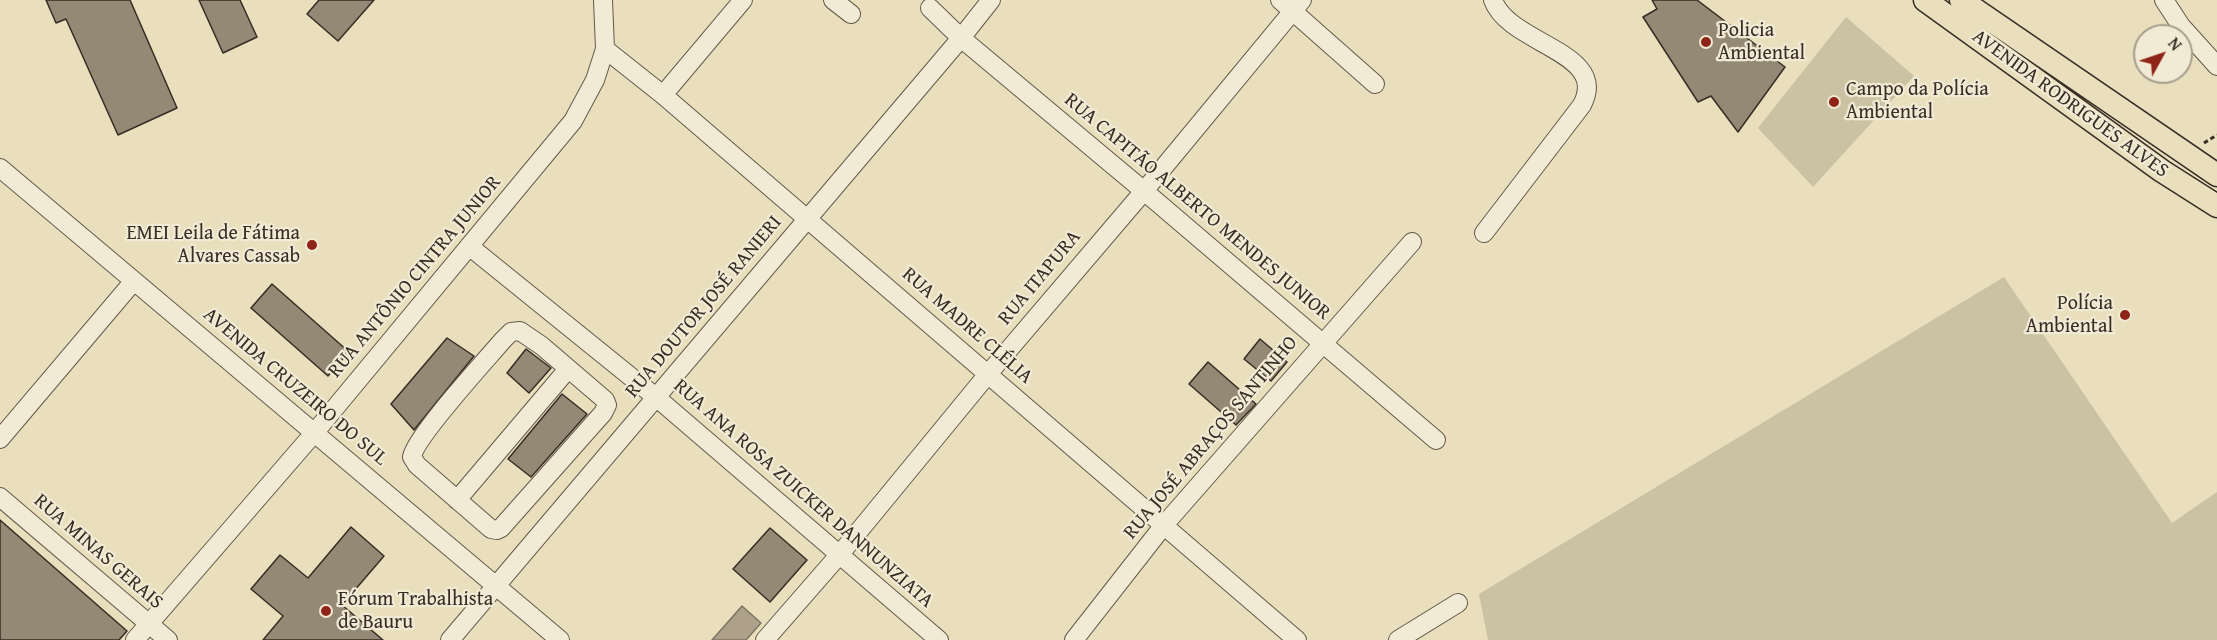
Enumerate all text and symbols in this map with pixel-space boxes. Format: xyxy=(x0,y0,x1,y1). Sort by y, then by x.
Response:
place label: Policia Ambiental xyxy=(1718,19,1805,66)
north arrow xyxy=(2133,24,2193,84)
street label: AVENIDA RODRIGUES ALVES xyxy=(1967,25,2173,183)
text: N xyxy=(2163,32,2188,56)
marker: Policia Ambiental xyxy=(1699,35,1713,49)
place label: Campo da Polícia Ambiental xyxy=(1846,78,1989,125)
street label: RUA CAPITÃO ALBERTO MENDES JUNIOR xyxy=(1059,89,1335,325)
marker: Campo da Polícia Ambiental xyxy=(1827,95,1841,109)
street label: RUA ANTÔNIO CINTRA JUNIOR xyxy=(323,171,507,383)
street label: RUA DOUTOR JOSÉ RANIERI xyxy=(621,211,787,403)
place label: EMEI Leila de Fátima Alvares Cassab xyxy=(126,222,300,269)
street label: RUA ITAPURA xyxy=(993,226,1087,330)
marker: EMEI Leila de Fátima Alvares Cassab xyxy=(305,238,319,252)
street label: RUA MADRE CLÉLIA xyxy=(897,263,1037,389)
place label: Polícia Ambiental xyxy=(2026,292,2113,339)
street label: AVENIDA CRUZEIRO DO SUL xyxy=(198,303,392,471)
marker: Polícia Ambiental xyxy=(2118,308,2132,322)
street label: RUA JOSÉ ABRAÇOS SANTINHO xyxy=(1119,331,1303,545)
street label: RUA ANA ROSA ZUICKER DANNUNZIATA xyxy=(668,374,938,614)
street label: RUA MINAS GERAIS xyxy=(28,489,168,615)
place label: Fórum Trabalhista de Bauru xyxy=(338,588,493,635)
marker: Fórum Trabalhista de Bauru xyxy=(319,604,333,618)

